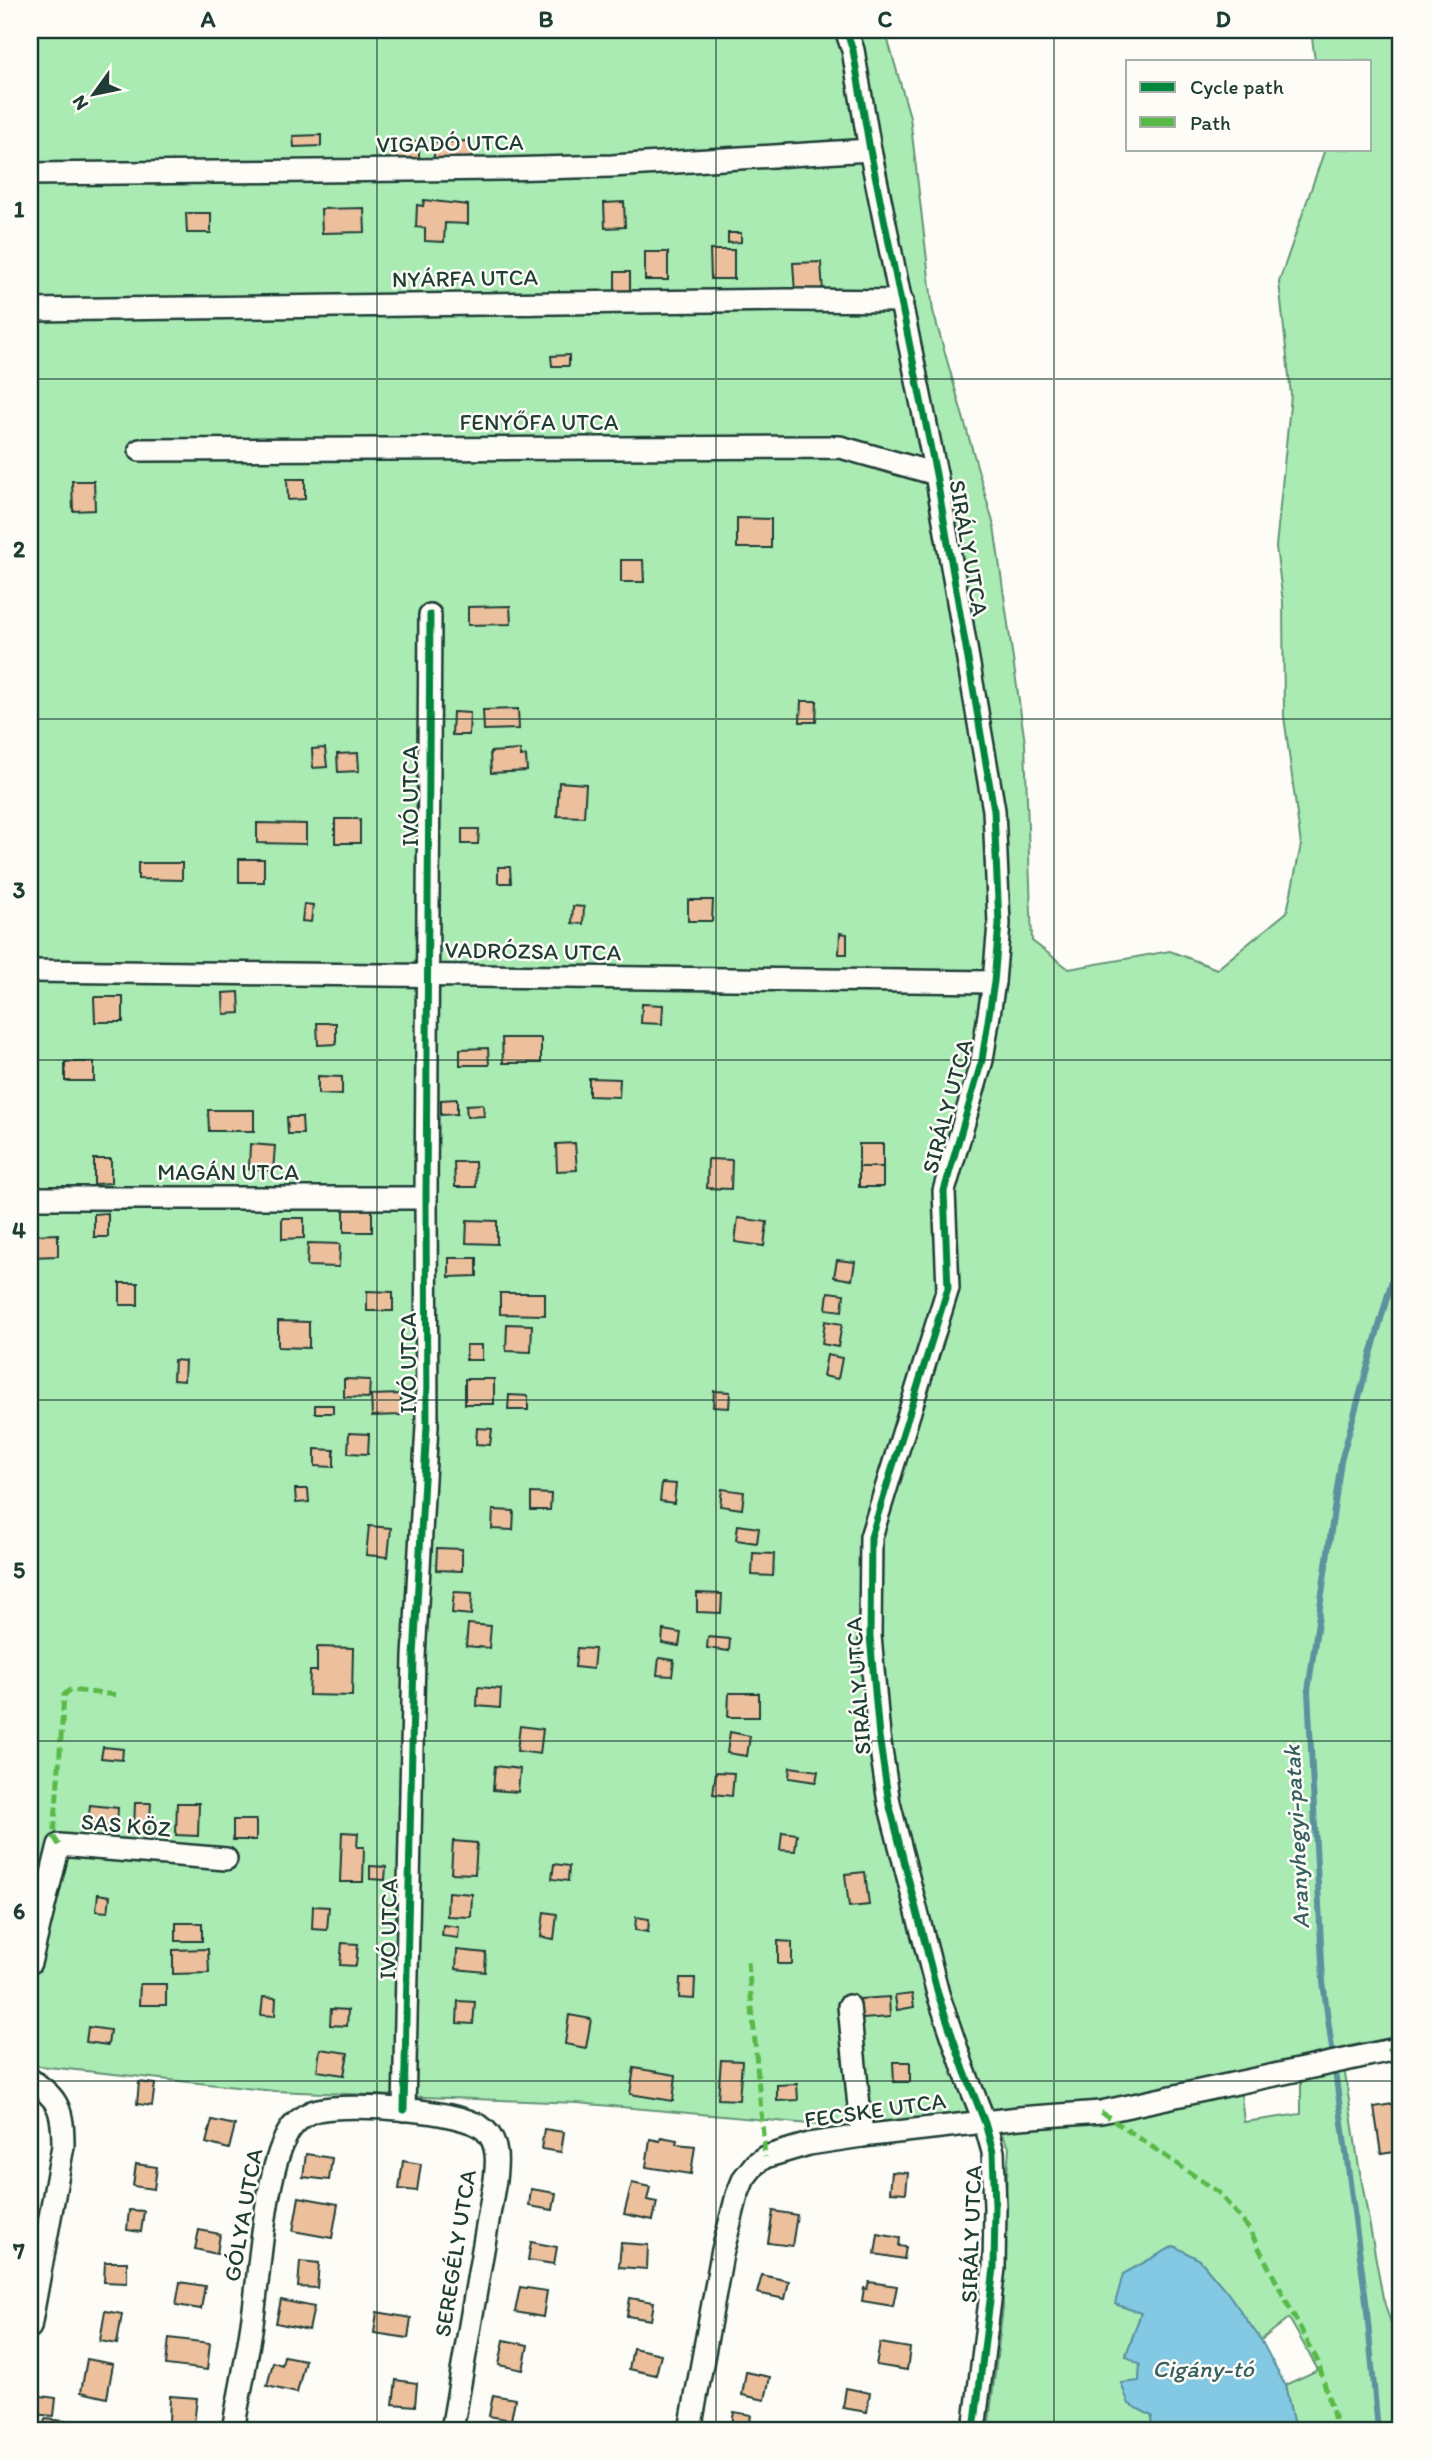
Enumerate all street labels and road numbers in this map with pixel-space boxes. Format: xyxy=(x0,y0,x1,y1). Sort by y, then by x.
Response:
street label: VIGADÓ UTCA xyxy=(376,128,524,158)
street label: NYÁRFA UTCA xyxy=(392,263,539,293)
street label: FENYŐFA UTCA xyxy=(459,408,619,436)
street label: SIRÁLY UTCA xyxy=(943,478,995,619)
street label: IVÓ UTCA xyxy=(396,745,424,847)
street label: VADRÓZSA UTCA xyxy=(445,935,622,967)
street label: SIRÁLY UTCA xyxy=(916,1035,978,1176)
street label: MAGÁN UTCA xyxy=(157,1158,299,1186)
street label: IVÓ UTCA xyxy=(394,1312,422,1414)
street label: SIRÁLY UTCA xyxy=(839,1616,877,1756)
street label: SAS KÖZ xyxy=(80,1807,172,1843)
street label: IVÓ UTCA xyxy=(373,1878,403,1980)
street label: FECSKE UTCA xyxy=(802,2086,948,2134)
street label: GÓLYA UTCA xyxy=(218,2146,269,2284)
street label: SIRÁLY UTCA xyxy=(955,2164,987,2303)
street label: SEREGÉLY UTCA xyxy=(428,2167,482,2339)

